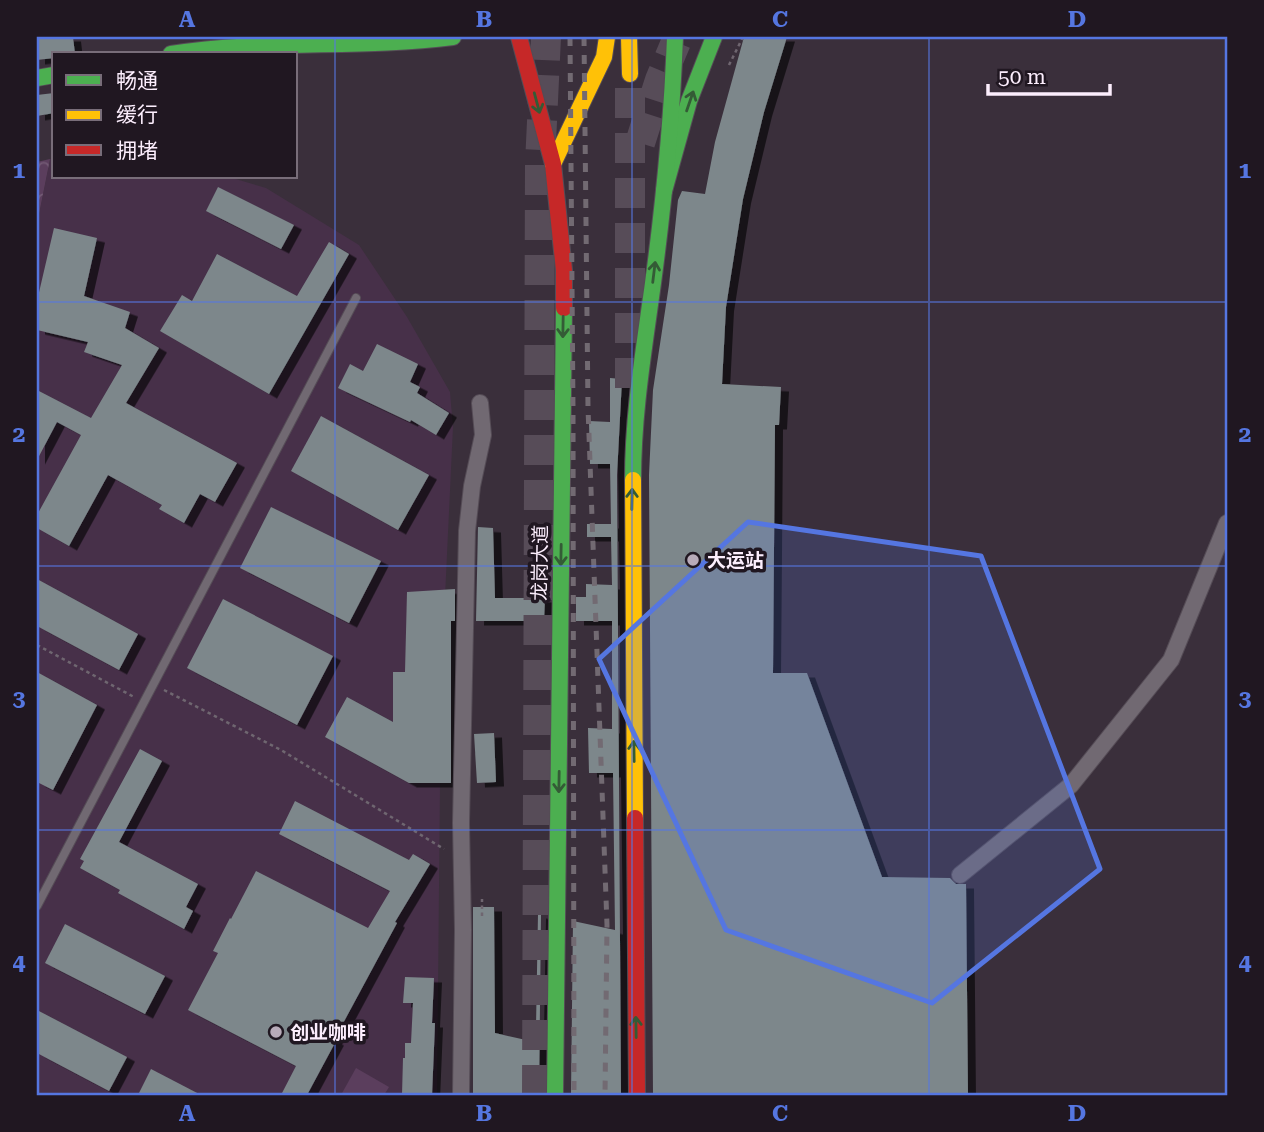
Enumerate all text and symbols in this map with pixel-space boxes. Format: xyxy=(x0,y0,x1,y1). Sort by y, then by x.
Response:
text: A xyxy=(179,6,196,33)
text: B xyxy=(476,6,492,33)
text: C xyxy=(772,6,788,33)
text: D xyxy=(1068,6,1086,33)
legend xyxy=(52,52,298,178)
scale bar xyxy=(988,52,1110,96)
text: 50 m xyxy=(998,65,1046,89)
text: 畅通 xyxy=(116,69,158,93)
one-way arrow xyxy=(531,91,544,113)
one-way arrow xyxy=(685,91,697,113)
text: 缓行 xyxy=(116,103,158,127)
text: 拥堵 xyxy=(116,139,158,163)
text: 1 xyxy=(13,157,26,184)
text: 1 xyxy=(1239,157,1252,184)
one-way arrow xyxy=(647,261,660,284)
one-way arrow xyxy=(556,316,570,339)
text: 2 xyxy=(13,421,25,448)
text: 2 xyxy=(1239,421,1251,448)
one-way arrow xyxy=(626,487,639,510)
street label: 龙岗大道 xyxy=(528,525,552,601)
one-way arrow xyxy=(554,543,568,566)
place label: 大运站 xyxy=(707,549,764,572)
marker: 大运站 xyxy=(685,552,701,568)
text: 3 xyxy=(13,685,26,712)
text: 3 xyxy=(1239,685,1252,712)
one-way arrow xyxy=(627,739,641,762)
one-way arrow xyxy=(552,770,565,793)
text: 4 xyxy=(13,949,26,976)
text: 4 xyxy=(1239,949,1252,976)
one-way arrow xyxy=(629,1016,643,1039)
place label: 创业咖啡 xyxy=(290,1021,366,1044)
marker: 创业咖啡 xyxy=(268,1024,284,1040)
text: A xyxy=(179,1100,196,1127)
text: B xyxy=(476,1100,492,1127)
text: C xyxy=(772,1100,788,1127)
text: D xyxy=(1068,1100,1086,1127)

